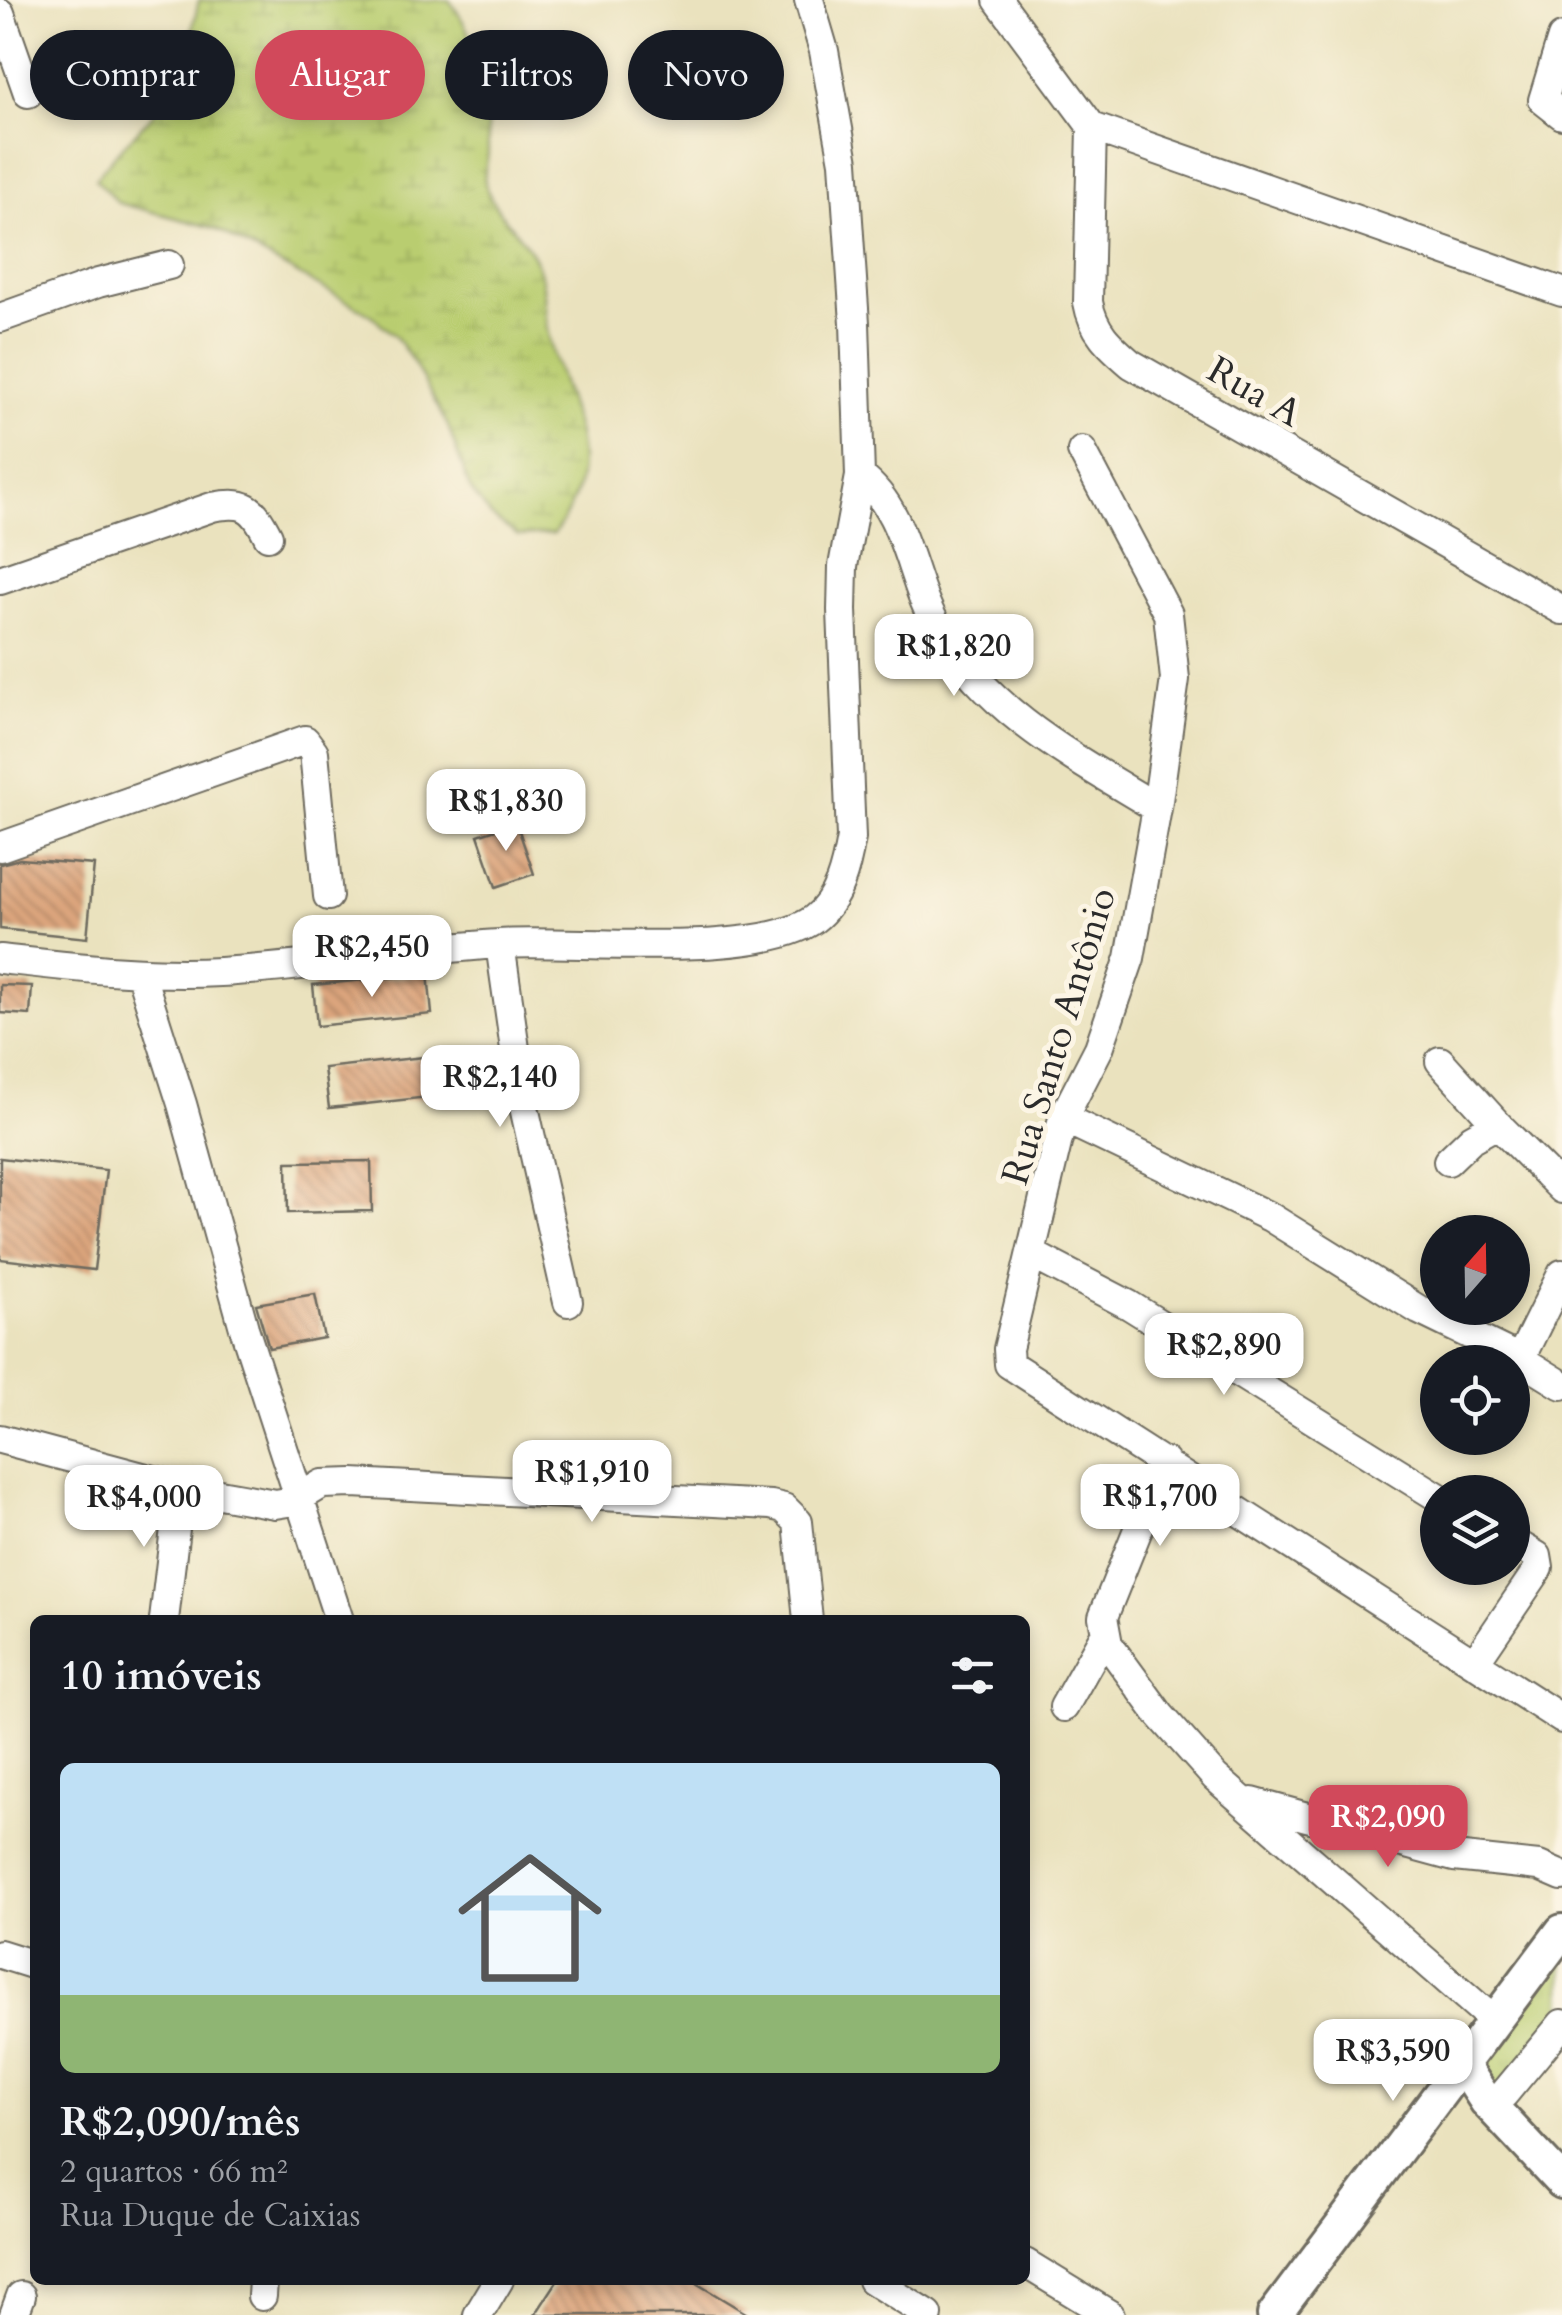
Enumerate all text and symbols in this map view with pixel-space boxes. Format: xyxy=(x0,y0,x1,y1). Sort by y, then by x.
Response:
chip: Comprar xyxy=(30,30,235,120)
chip: Alugar xyxy=(255,30,425,120)
chip: Filtros xyxy=(445,30,608,120)
chip: Novo xyxy=(628,30,784,120)
street label: Rua A xyxy=(1198,344,1311,440)
pin: R$1,820 xyxy=(862,614,1046,699)
text: R$1,820 xyxy=(897,624,1011,668)
pin: R$1,830 xyxy=(414,769,598,854)
text: R$1,830 xyxy=(449,779,563,823)
street label: Rua Santo Antônio xyxy=(989,882,1129,1191)
pin: R$2,450 xyxy=(280,915,464,1000)
text: R$2,450 xyxy=(315,925,429,969)
pin: R$2,140 xyxy=(408,1045,592,1130)
text: R$2,140 xyxy=(443,1055,557,1099)
north arrow xyxy=(1420,1215,1530,1325)
map controls xyxy=(1420,1215,1530,1585)
pin: R$2,890 xyxy=(1132,1313,1316,1398)
text: R$2,890 xyxy=(1167,1323,1281,1367)
button: locate xyxy=(1420,1345,1530,1455)
pin: R$1,910 xyxy=(500,1440,684,1525)
text: R$1,910 xyxy=(535,1450,649,1494)
pin: R$1,700 xyxy=(1068,1464,1252,1549)
pin: R$4,000 xyxy=(52,1465,236,1550)
text: R$1,700 xyxy=(1103,1474,1217,1518)
text: R$4,000 xyxy=(87,1475,201,1519)
button: layers xyxy=(1420,1475,1530,1585)
text: 10 imóveis xyxy=(60,1647,262,1704)
icon: filters xyxy=(945,1648,1000,1703)
pin: R$2,090 xyxy=(1296,1785,1480,1870)
text: R$2,090 xyxy=(1331,1795,1445,1839)
icon: home xyxy=(440,1828,620,2008)
pin: R$3,590 xyxy=(1301,2019,1485,2104)
text: R$3,590 xyxy=(1336,2029,1450,2073)
text: R$2,090/mês xyxy=(60,2093,301,2150)
text: 2 quartos · 66 m² xyxy=(60,2150,288,2194)
text: Rua Duque de Caixias xyxy=(60,2194,360,2238)

